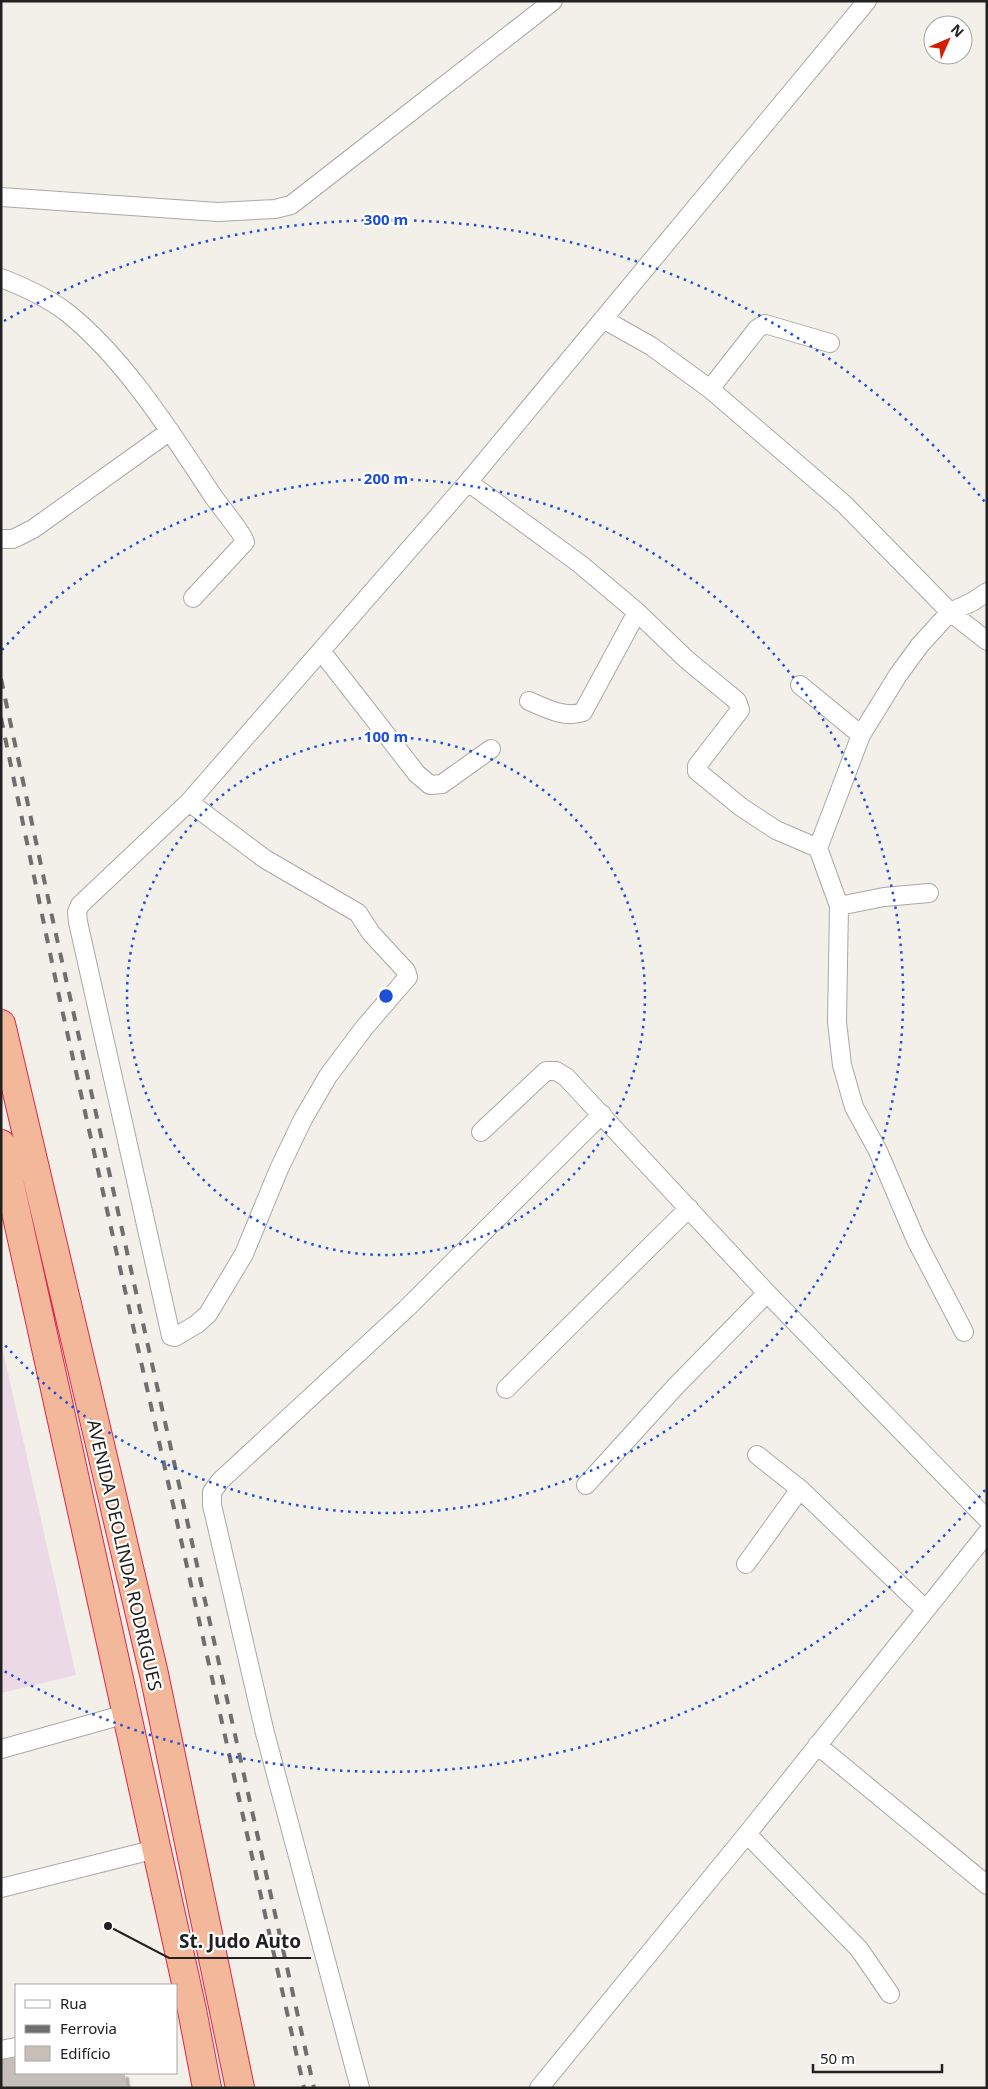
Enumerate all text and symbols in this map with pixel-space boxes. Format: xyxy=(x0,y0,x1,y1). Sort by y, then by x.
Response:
north arrow xyxy=(923,15,973,65)
text: N xyxy=(947,20,968,41)
text: 300 m xyxy=(364,209,408,229)
text: 200 m xyxy=(364,468,408,488)
text: 100 m xyxy=(364,726,408,746)
centre of rings xyxy=(377,987,395,1005)
street label: AVENIDA DEOLINDA RODRIGUES xyxy=(82,1417,168,1693)
callout: St. Judo Auto xyxy=(169,1924,311,1958)
text: St. Judo Auto xyxy=(179,1928,301,1954)
legend xyxy=(15,1984,178,2074)
text: Rua xyxy=(60,1993,87,2013)
text: Ferrovia xyxy=(60,2018,117,2038)
scale bar xyxy=(813,2042,942,2074)
text: Edifício xyxy=(60,2043,111,2063)
text: 50 m xyxy=(820,2048,855,2068)

